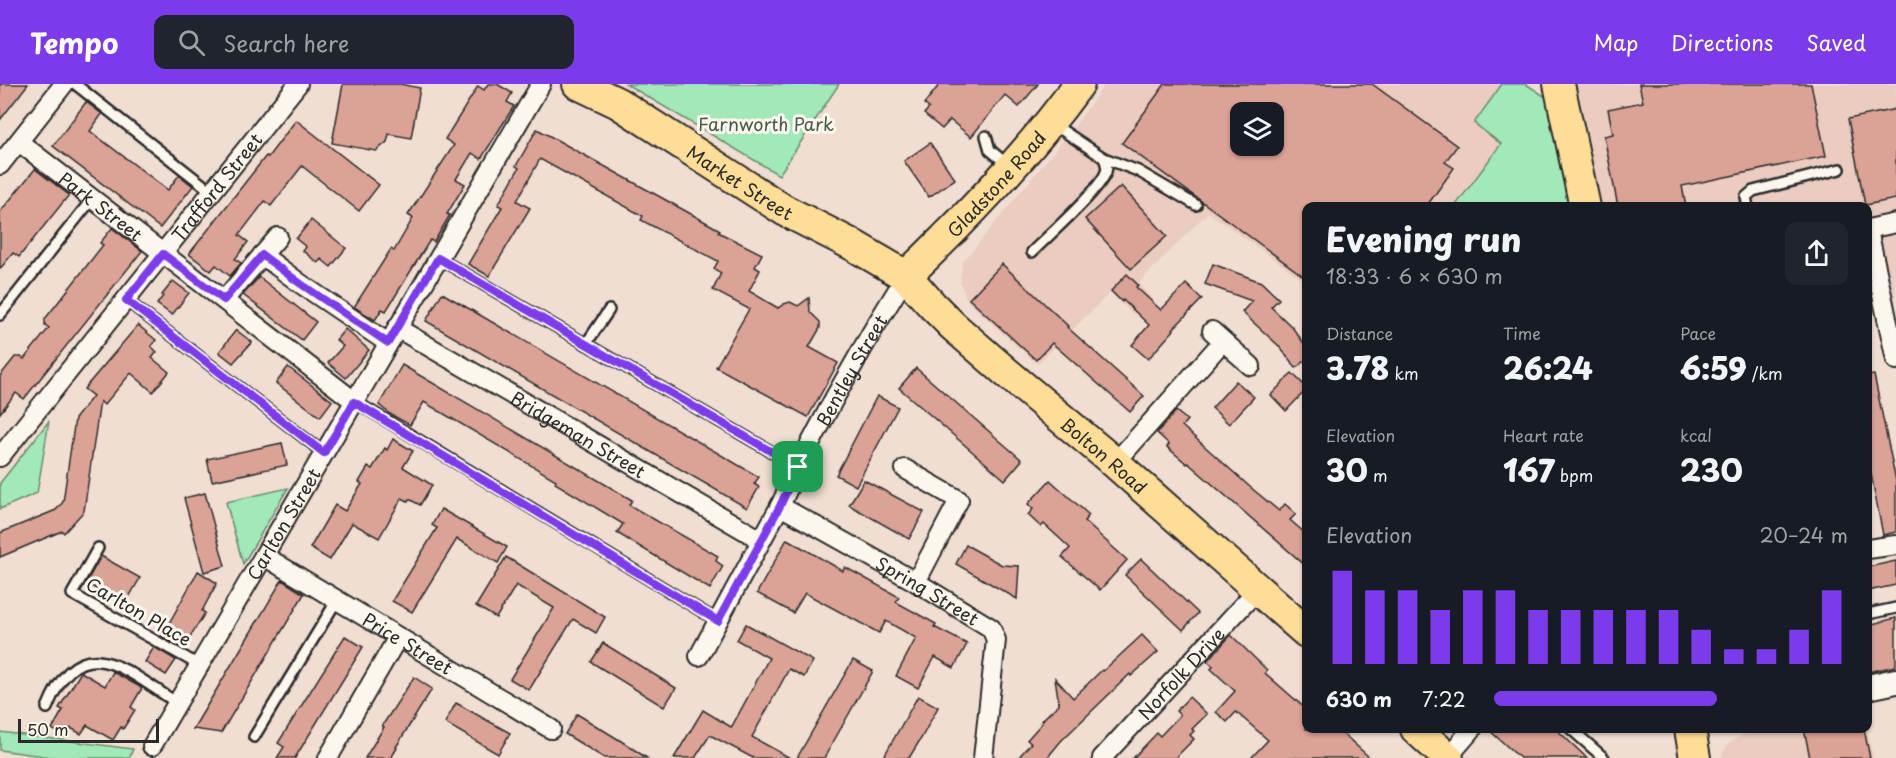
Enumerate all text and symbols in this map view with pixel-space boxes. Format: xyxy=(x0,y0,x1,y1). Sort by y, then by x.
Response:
search box xyxy=(154,15,574,69)
text: Tempo xyxy=(30,21,118,64)
icon: search xyxy=(175,26,208,59)
text: Search here xyxy=(223,26,349,59)
text: Map xyxy=(1593,26,1638,58)
text: Directions xyxy=(1671,26,1773,58)
text: Saved xyxy=(1806,26,1866,58)
map controls xyxy=(1230,102,1284,156)
button: layers xyxy=(1230,102,1284,156)
park label: Farnworth Park xyxy=(698,110,834,137)
street label: Gladstone Road xyxy=(940,124,1052,243)
street label: Trafford Street xyxy=(164,127,268,247)
street label: Market Street xyxy=(682,138,798,226)
street label: Park Street xyxy=(54,165,149,247)
text: Evening run xyxy=(1326,213,1521,263)
button: share xyxy=(1785,222,1848,285)
text: 18:33 · 6 × 630 m xyxy=(1326,261,1503,291)
street label: Bentley Street xyxy=(809,309,893,430)
text: Distance xyxy=(1326,321,1393,345)
text: Time xyxy=(1503,321,1541,345)
text: Pace xyxy=(1680,321,1716,345)
text: 3.78 xyxy=(1326,345,1389,390)
text: 26:24 xyxy=(1503,345,1593,390)
text: 6:59 xyxy=(1680,345,1747,390)
text: km xyxy=(1389,361,1419,385)
text: /km xyxy=(1747,361,1782,385)
street label: Bridgeman Street xyxy=(506,384,651,484)
street label: Bolton Road xyxy=(1055,410,1154,499)
text: Elevation xyxy=(1326,423,1395,447)
text: Heart rate xyxy=(1503,423,1584,447)
text: kcal xyxy=(1680,423,1712,447)
pin xyxy=(772,441,823,492)
text: 30 xyxy=(1326,447,1368,492)
text: 167 xyxy=(1503,447,1555,492)
text: 230 xyxy=(1680,447,1743,492)
icon: arrive xyxy=(781,450,814,483)
street label: Carlton Street xyxy=(239,462,326,585)
text: m xyxy=(1368,463,1388,487)
text: bpm xyxy=(1555,463,1593,487)
text: Elevation xyxy=(1326,520,1412,550)
text: 20–24 m xyxy=(1759,520,1848,550)
street label: Spring Street xyxy=(871,549,985,631)
street label: Carlton Place xyxy=(81,570,197,652)
street label: Price Street xyxy=(358,605,458,680)
street label: Norfolk Drive xyxy=(1131,621,1230,725)
text: 630 m xyxy=(1326,684,1392,714)
text: 7:22 xyxy=(1422,684,1466,714)
scale bar xyxy=(18,716,159,744)
text: 50 m xyxy=(27,717,68,741)

